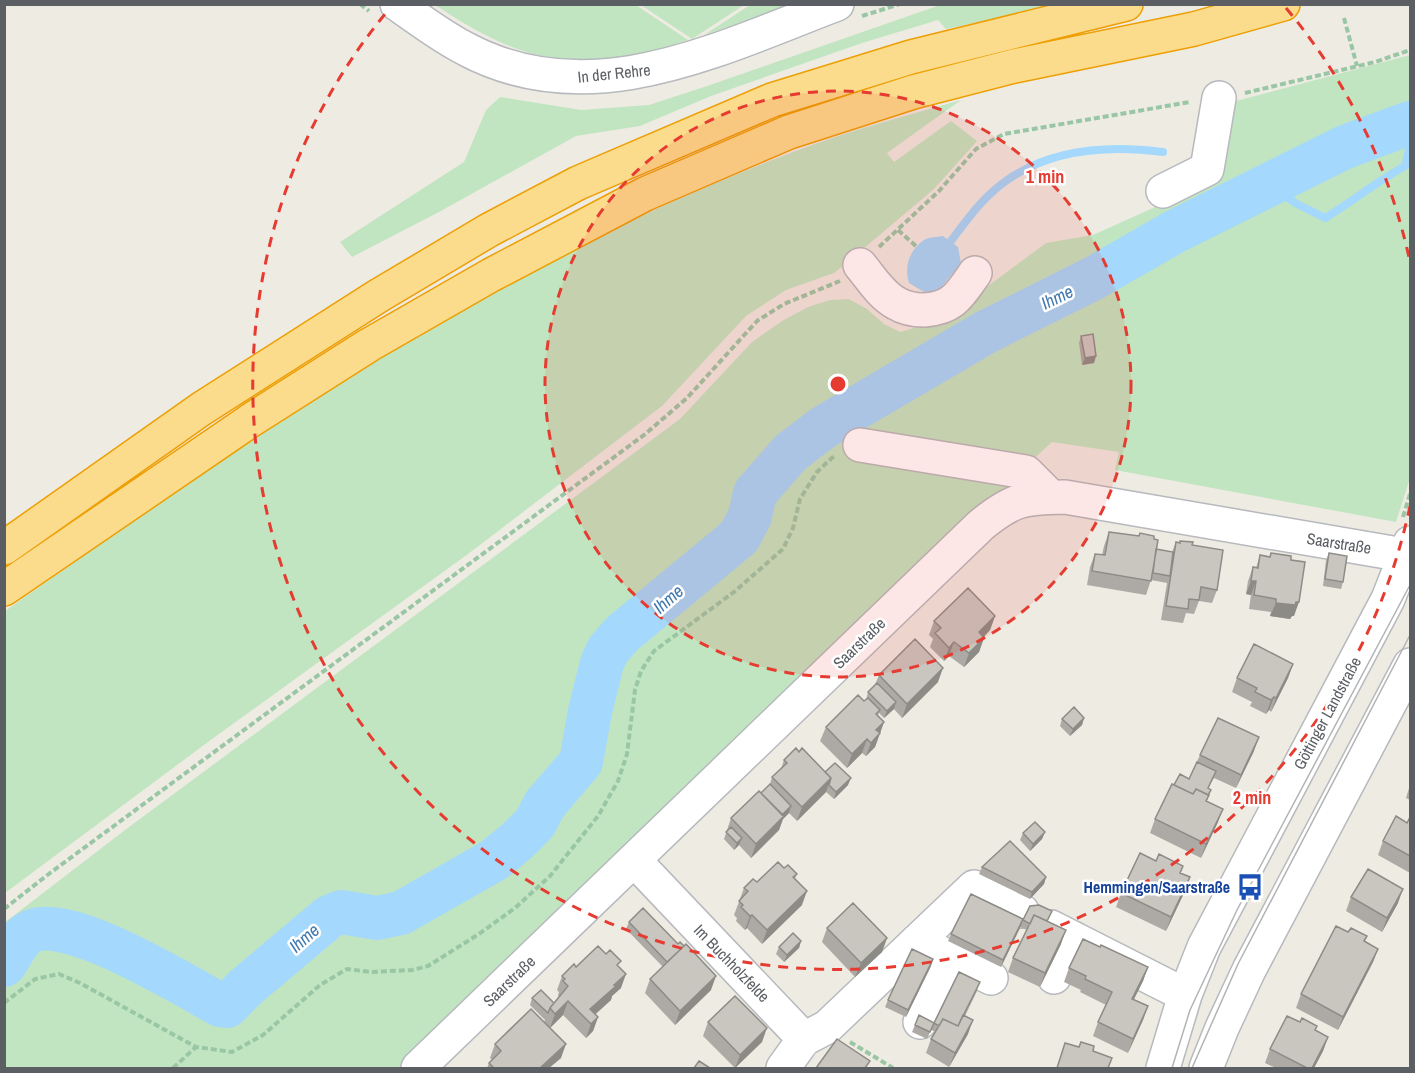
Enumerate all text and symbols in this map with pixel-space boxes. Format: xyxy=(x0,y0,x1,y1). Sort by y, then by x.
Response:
street label: In der Rehre xyxy=(577,58,651,88)
text: 1 min xyxy=(1026,164,1064,189)
water label: Ihme xyxy=(1037,279,1077,315)
centre of rings xyxy=(828,374,848,394)
street label: Saarstraße xyxy=(1305,527,1373,559)
water label: Ihme xyxy=(647,579,689,619)
street label: Saarstraße xyxy=(828,613,890,673)
street label: Göttinger Landstraße xyxy=(1288,653,1366,773)
text: 2 min xyxy=(1233,785,1271,810)
bus stop icon: Hemmingen/Saarstraße xyxy=(1235,872,1265,902)
place label: Hemmingen/Saarstraße xyxy=(1083,876,1230,898)
water label: Ihme xyxy=(283,918,325,958)
street label: Im Buchholzfelde xyxy=(689,919,775,1007)
street label: Saarstraße xyxy=(478,951,540,1011)

